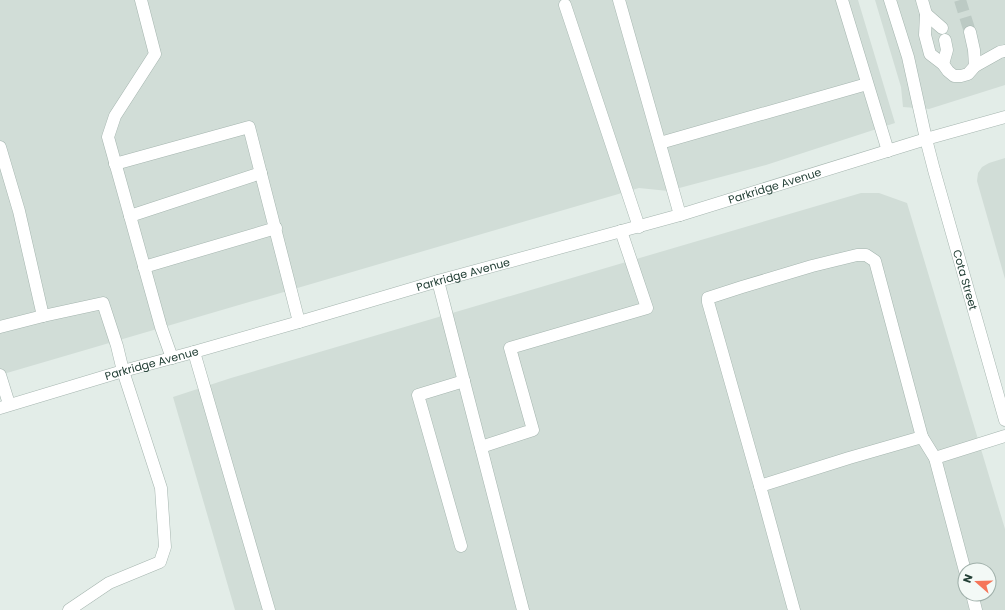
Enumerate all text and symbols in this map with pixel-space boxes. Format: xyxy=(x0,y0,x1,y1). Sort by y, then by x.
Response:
street label: Parkridge Avenue xyxy=(726,164,823,208)
street label: Cota Street xyxy=(949,248,981,312)
street label: Parkridge Avenue xyxy=(414,254,512,295)
street label: Parkridge Avenue xyxy=(103,343,200,384)
north arrow xyxy=(957,562,997,602)
text: N xyxy=(959,572,977,585)

